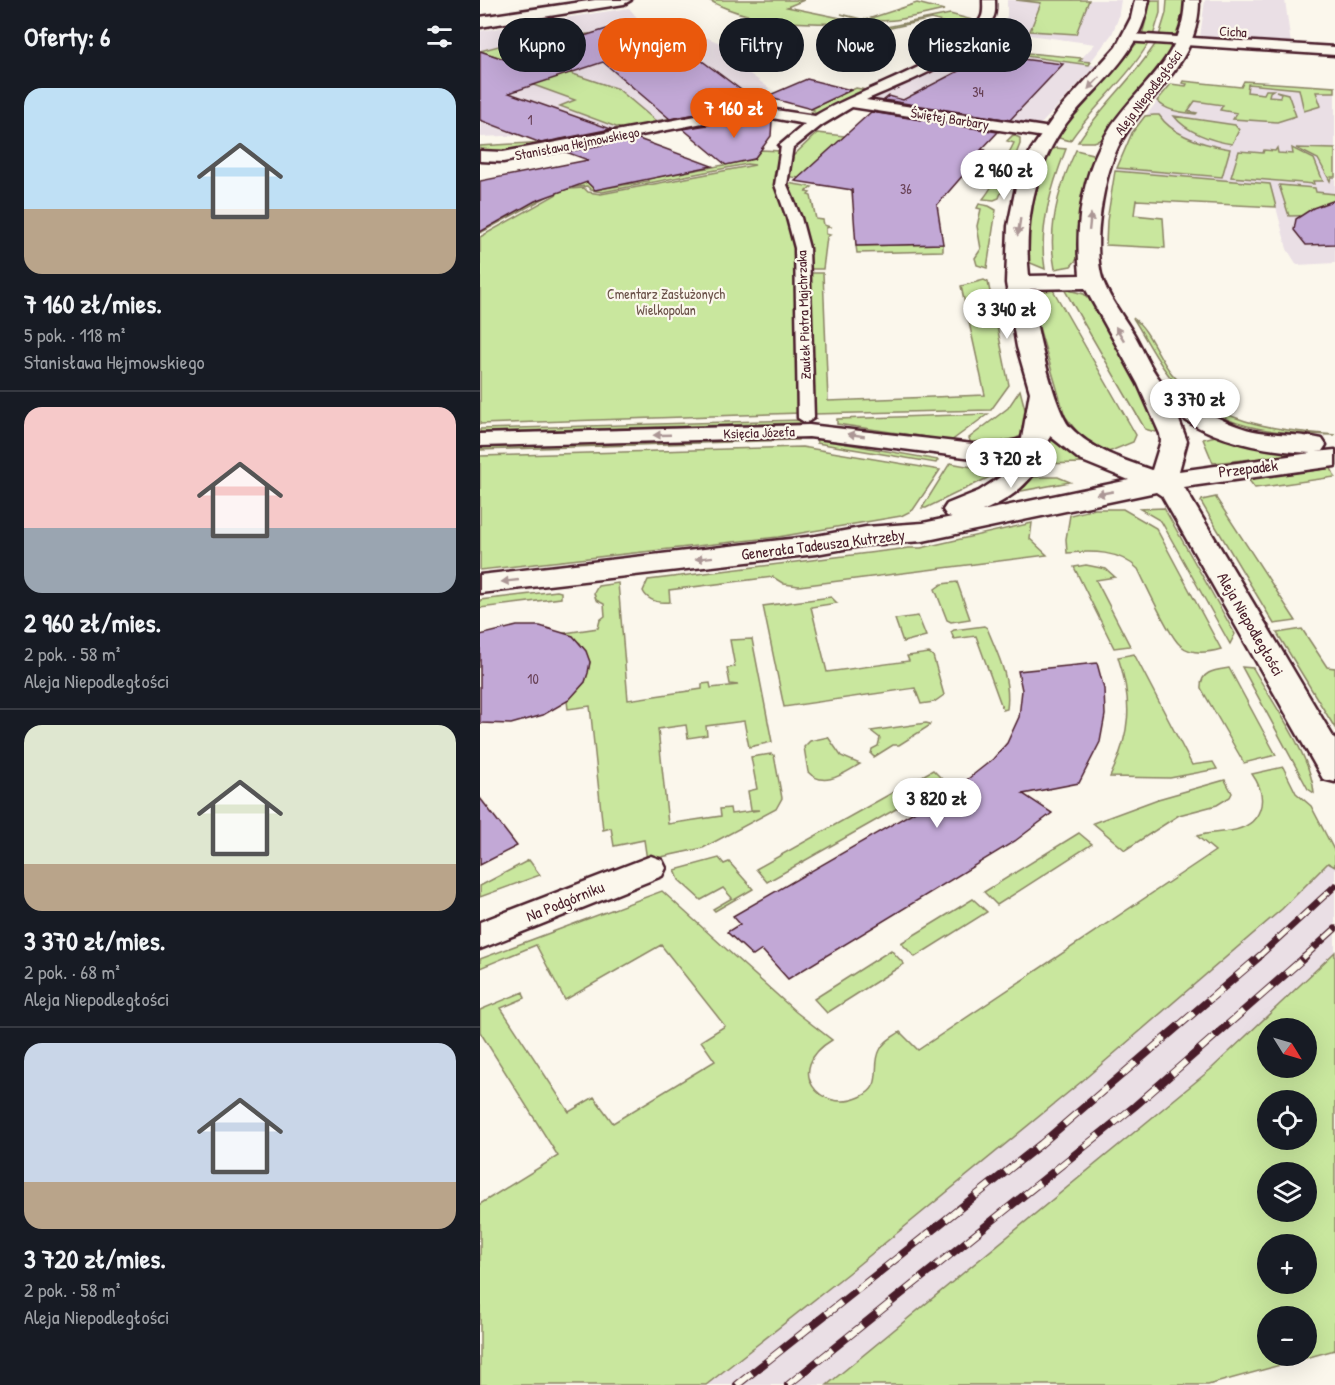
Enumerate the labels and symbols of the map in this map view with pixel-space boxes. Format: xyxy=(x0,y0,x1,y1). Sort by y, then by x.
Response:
street label: Cicha xyxy=(1219,21,1248,41)
street label: Aleja Niepodległości xyxy=(1110,46,1187,139)
one-way arrow xyxy=(1087,76,1101,91)
house number: 34 xyxy=(972,82,984,101)
pin: 7 160 zł xyxy=(672,88,796,139)
street label: Świętej Barbary xyxy=(909,102,991,135)
house number: 1 xyxy=(527,110,533,129)
street label: Stanisława Hejmowskiego xyxy=(513,122,641,165)
pin: 2 960 zł xyxy=(942,150,1066,201)
house number: 36 xyxy=(900,179,912,198)
one-way arrow xyxy=(1085,213,1095,232)
one-way arrow xyxy=(1014,218,1023,237)
street label: Zaułek Piotra Majchrzaka xyxy=(791,250,816,380)
park label: Cmentarz Zasłużonych Wielkopolan xyxy=(607,284,725,320)
pin: 3 340 zł xyxy=(945,289,1069,340)
one-way arrow xyxy=(1115,326,1126,342)
pin: 3 370 zł xyxy=(1133,379,1257,430)
street label: Księcia Józefa xyxy=(723,421,796,443)
one-way arrow xyxy=(652,430,671,439)
one-way arrow xyxy=(847,431,866,440)
pin: 3 720 zł xyxy=(949,438,1073,489)
street label: Przepadek xyxy=(1217,453,1279,483)
one-way arrow xyxy=(1095,489,1114,498)
street label: Generała Tadeusza Kutrzeby xyxy=(740,523,906,565)
one-way arrow xyxy=(694,554,713,563)
street label: Aleja Niepodległości xyxy=(1212,568,1290,680)
one-way arrow xyxy=(501,576,520,586)
house number: 10 xyxy=(527,669,539,688)
pin: 3 820 zł xyxy=(875,778,999,829)
street label: Na Podgórniku xyxy=(523,875,608,927)
north arrow xyxy=(1257,1018,1317,1078)

